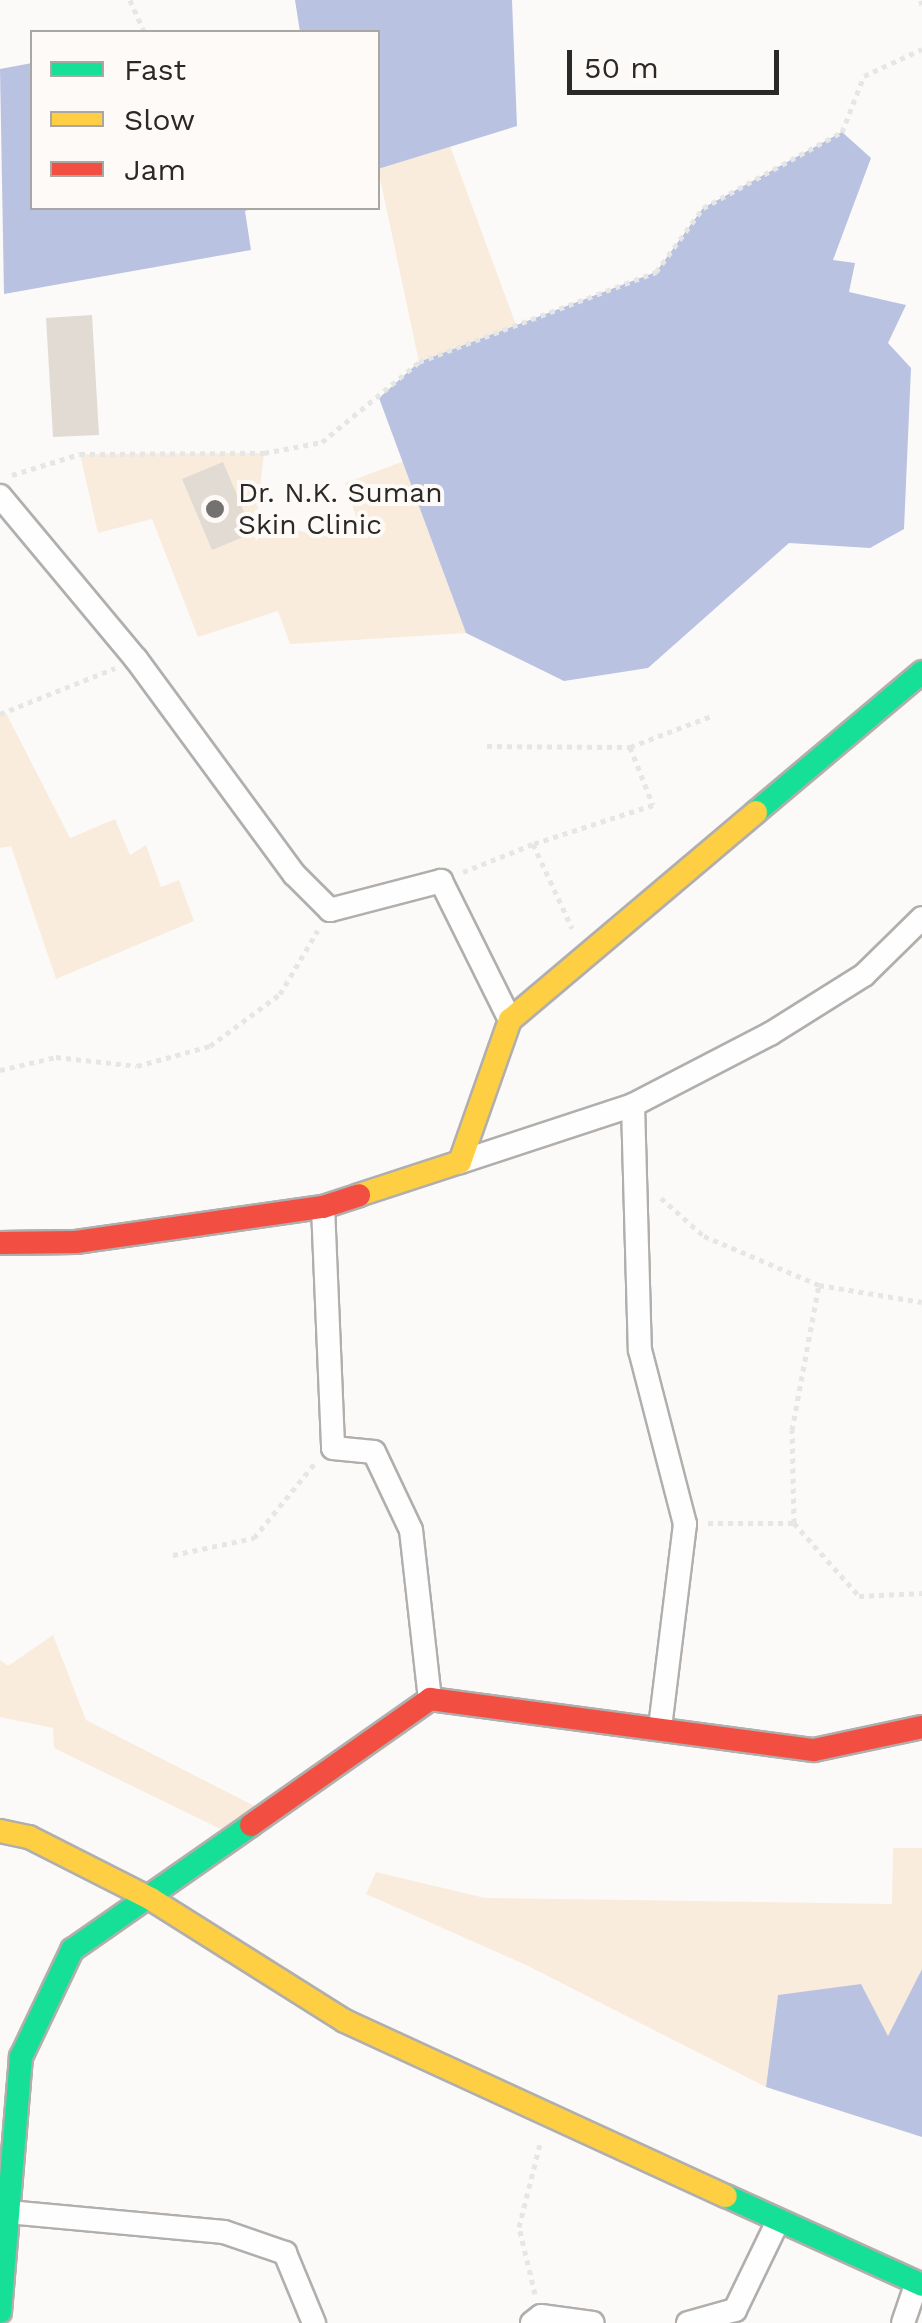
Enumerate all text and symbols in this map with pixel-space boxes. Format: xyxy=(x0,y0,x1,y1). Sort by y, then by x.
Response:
legend xyxy=(30,30,380,210)
scale bar xyxy=(572,30,784,92)
text: 50 m xyxy=(584,50,659,85)
text: Fast xyxy=(124,52,186,87)
text: Slow xyxy=(124,102,195,137)
text: Jam xyxy=(124,152,186,187)
place label: Dr. N.K. Suman Skin Clinic xyxy=(238,476,443,542)
marker: Dr. N.K. Suman Skin Clinic xyxy=(202,496,228,522)

